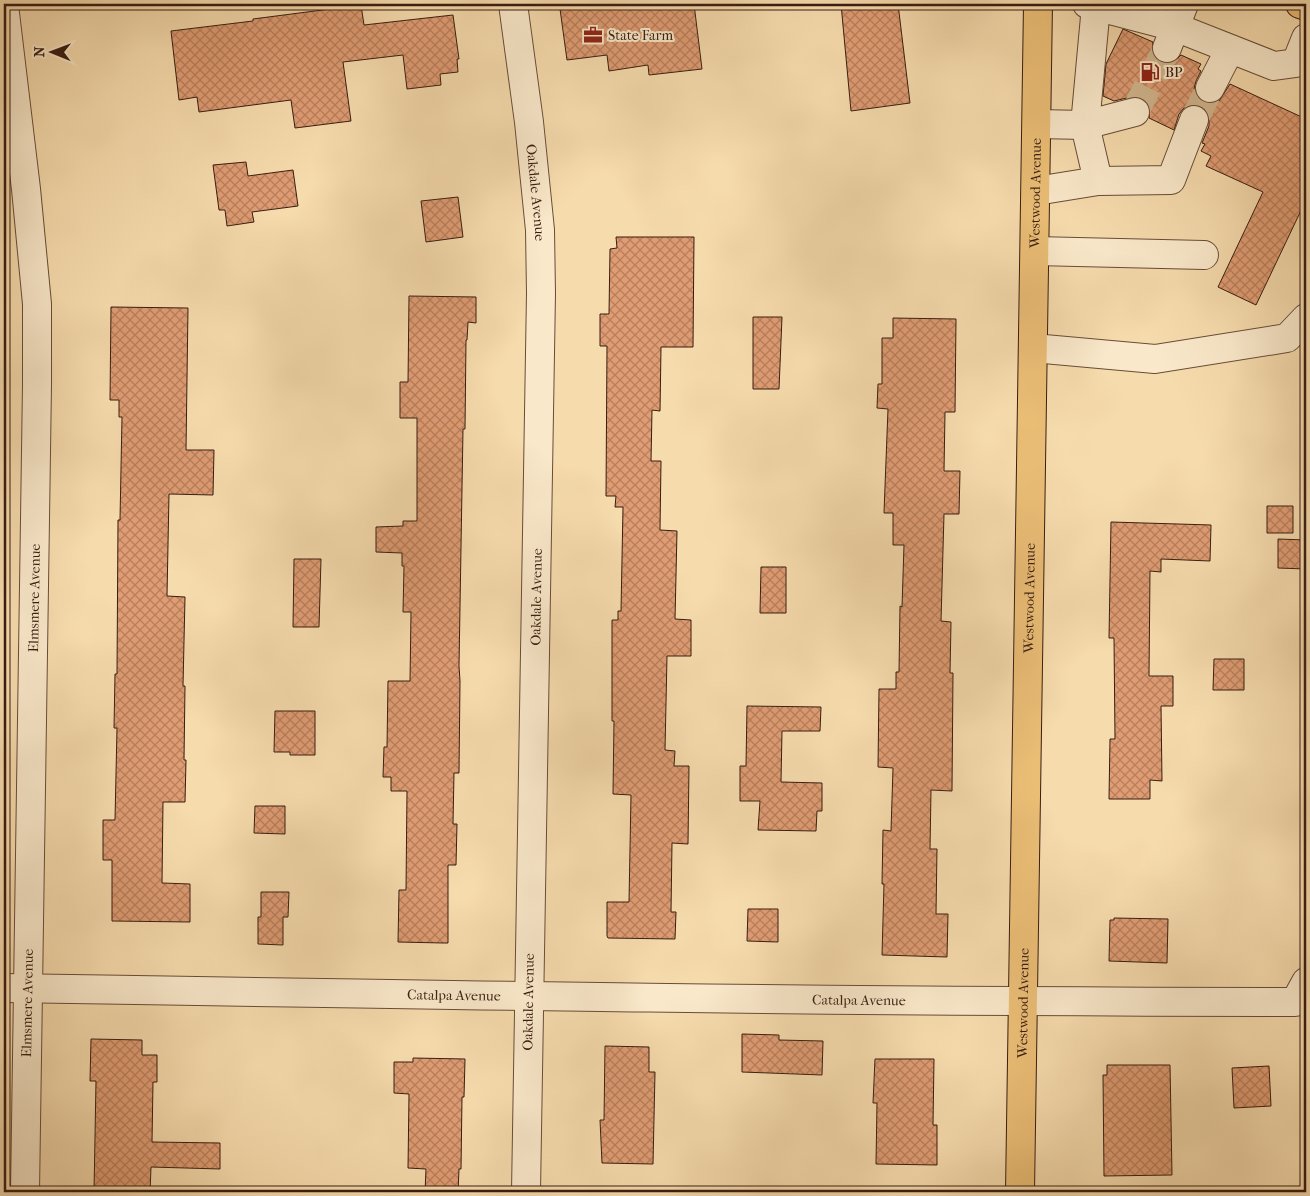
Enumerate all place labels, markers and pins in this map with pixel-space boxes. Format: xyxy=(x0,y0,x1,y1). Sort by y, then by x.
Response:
office icon: State Farm xyxy=(582,24,604,46)
place label: State Farm xyxy=(608,27,673,44)
fuel station icon: BP xyxy=(1139,61,1161,83)
place label: BP xyxy=(1165,64,1183,81)

